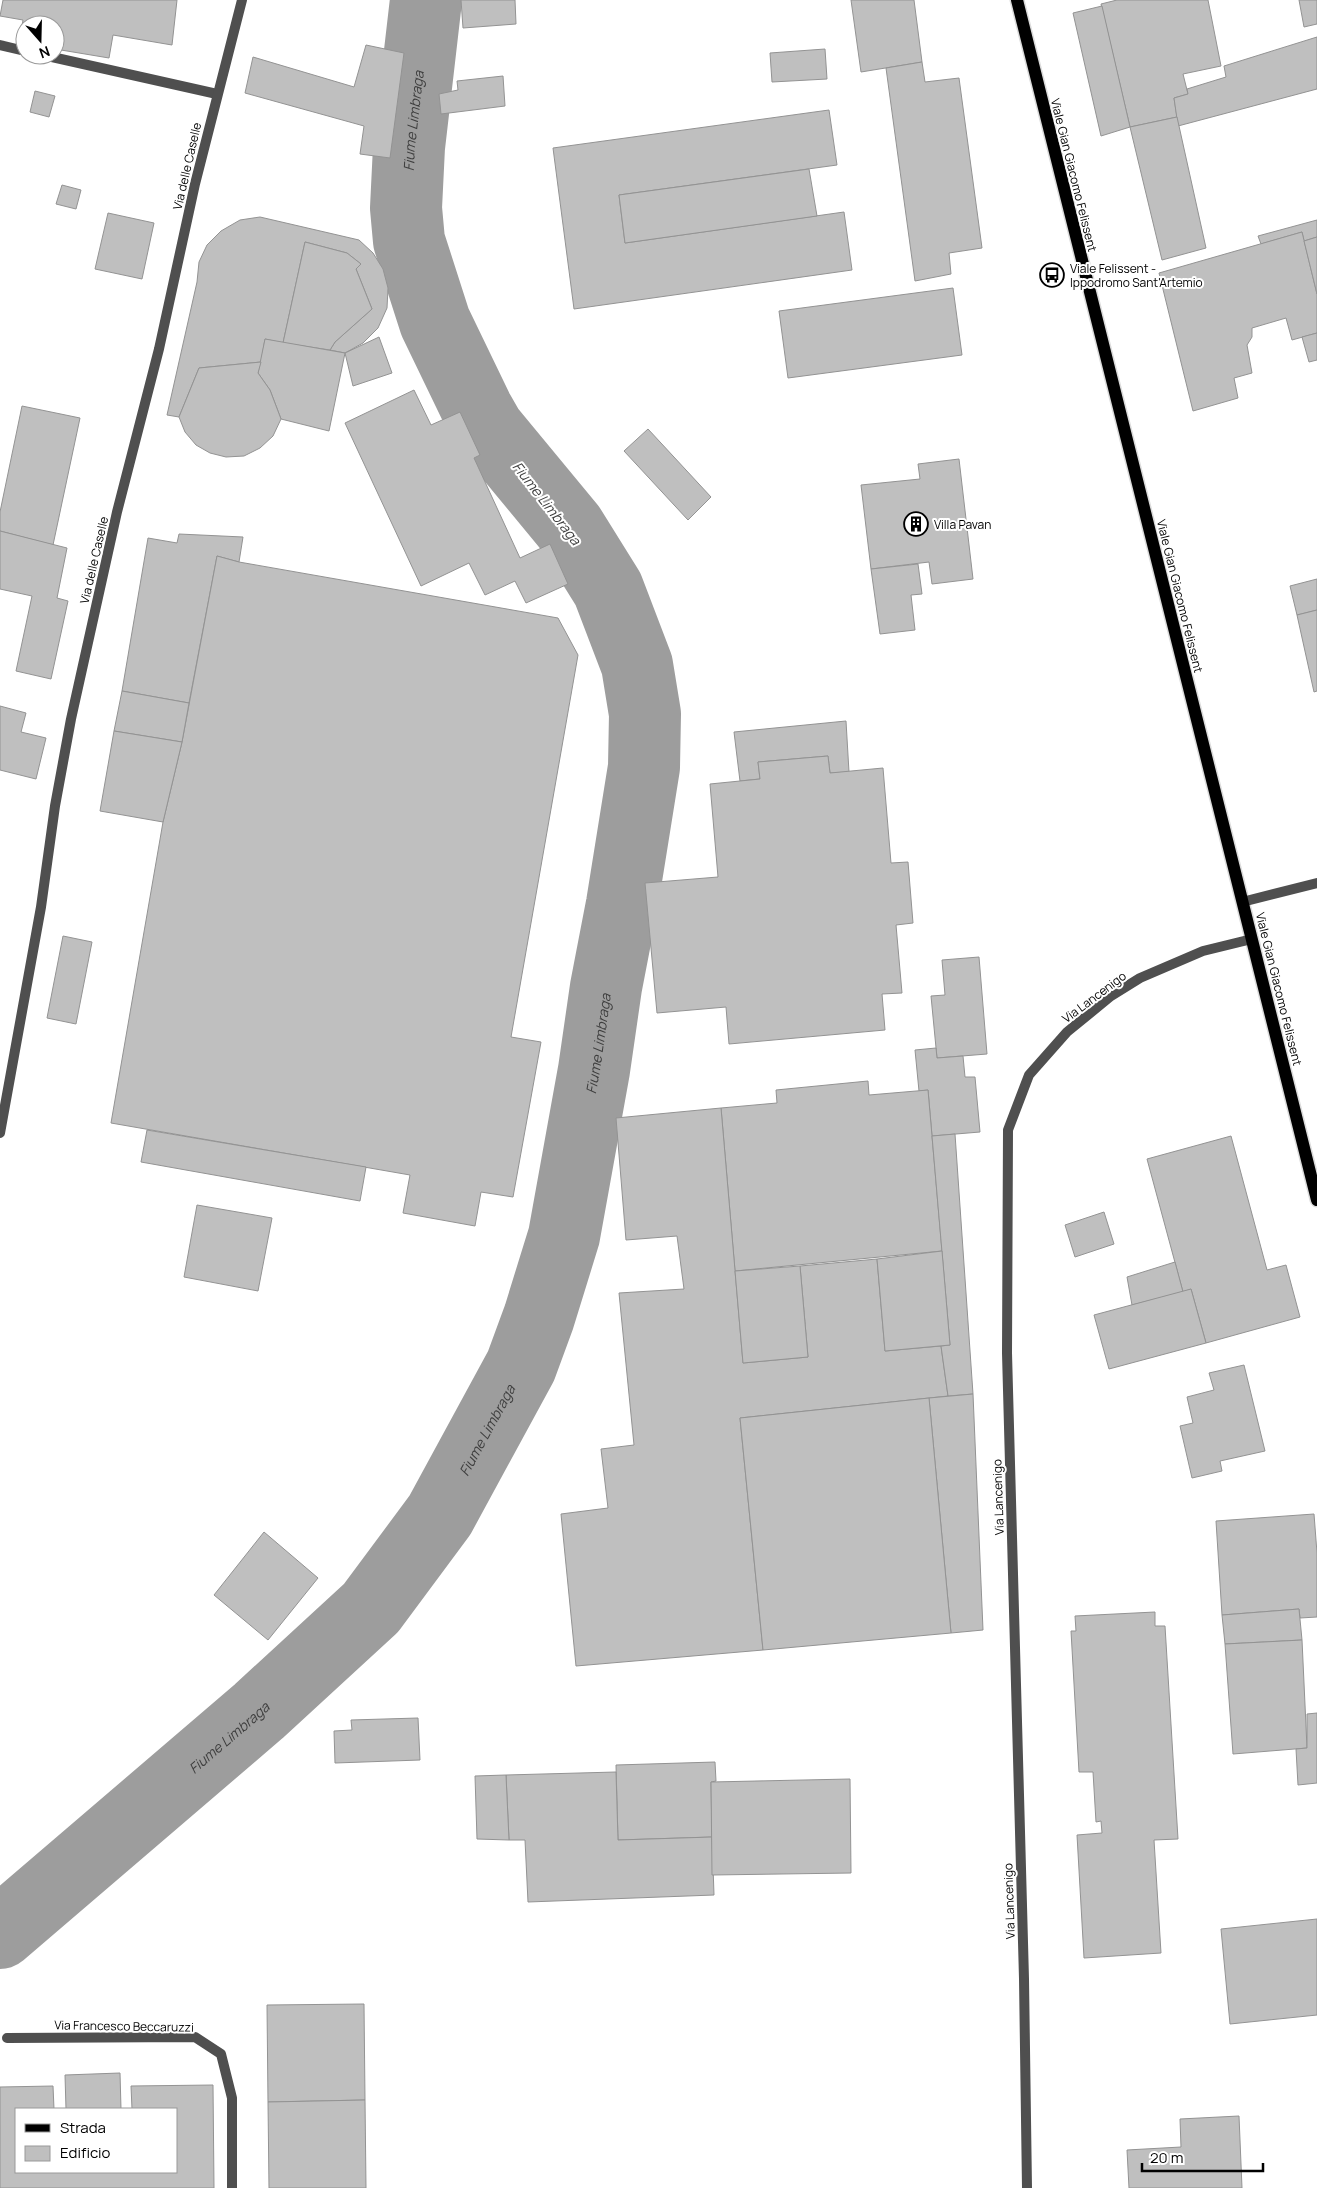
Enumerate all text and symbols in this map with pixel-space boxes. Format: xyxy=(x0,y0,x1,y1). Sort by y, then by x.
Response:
north arrow xyxy=(15,15,65,65)
text: N xyxy=(37,42,53,63)
water label: Fiume Limbraga xyxy=(398,68,427,171)
street label: Viale Gian Giacomo Felissent xyxy=(1047,97,1101,253)
street label: Via delle Caselle xyxy=(169,121,205,211)
place label: Viale Felissent - Ippodromo Sant'Artemio xyxy=(1070,260,1203,291)
bus stop icon: Viale Felissent - Ippodromo Sant'Artemio xyxy=(1039,262,1065,288)
water label: Fiume Limbraga xyxy=(509,457,586,549)
building icon: Villa Pavan xyxy=(903,511,929,537)
street label: Via delle Caselle xyxy=(76,515,112,605)
place label: Villa Pavan xyxy=(934,516,991,533)
street label: Viale Gian Giacomo Felissent xyxy=(1153,518,1207,674)
street label: Viale Gian Giacomo Felissent xyxy=(1252,911,1306,1067)
street label: Via Lancenigo xyxy=(1058,967,1130,1027)
water label: Fiume Limbraga xyxy=(580,991,615,1095)
water label: Fiume Limbraga xyxy=(454,1380,519,1479)
street label: Via Lancenigo xyxy=(988,1459,1008,1535)
water label: Fiume Limbraga xyxy=(184,1696,274,1777)
street label: Via Lancenigo xyxy=(999,1863,1019,1939)
street label: Via Francesco Beccaruzzi xyxy=(54,2016,194,2036)
legend xyxy=(15,2108,178,2173)
text: Strada xyxy=(60,2117,106,2138)
scale bar xyxy=(1142,2140,1263,2172)
text: Edificio xyxy=(60,2142,111,2163)
text: 20 m xyxy=(1150,2147,1183,2168)

